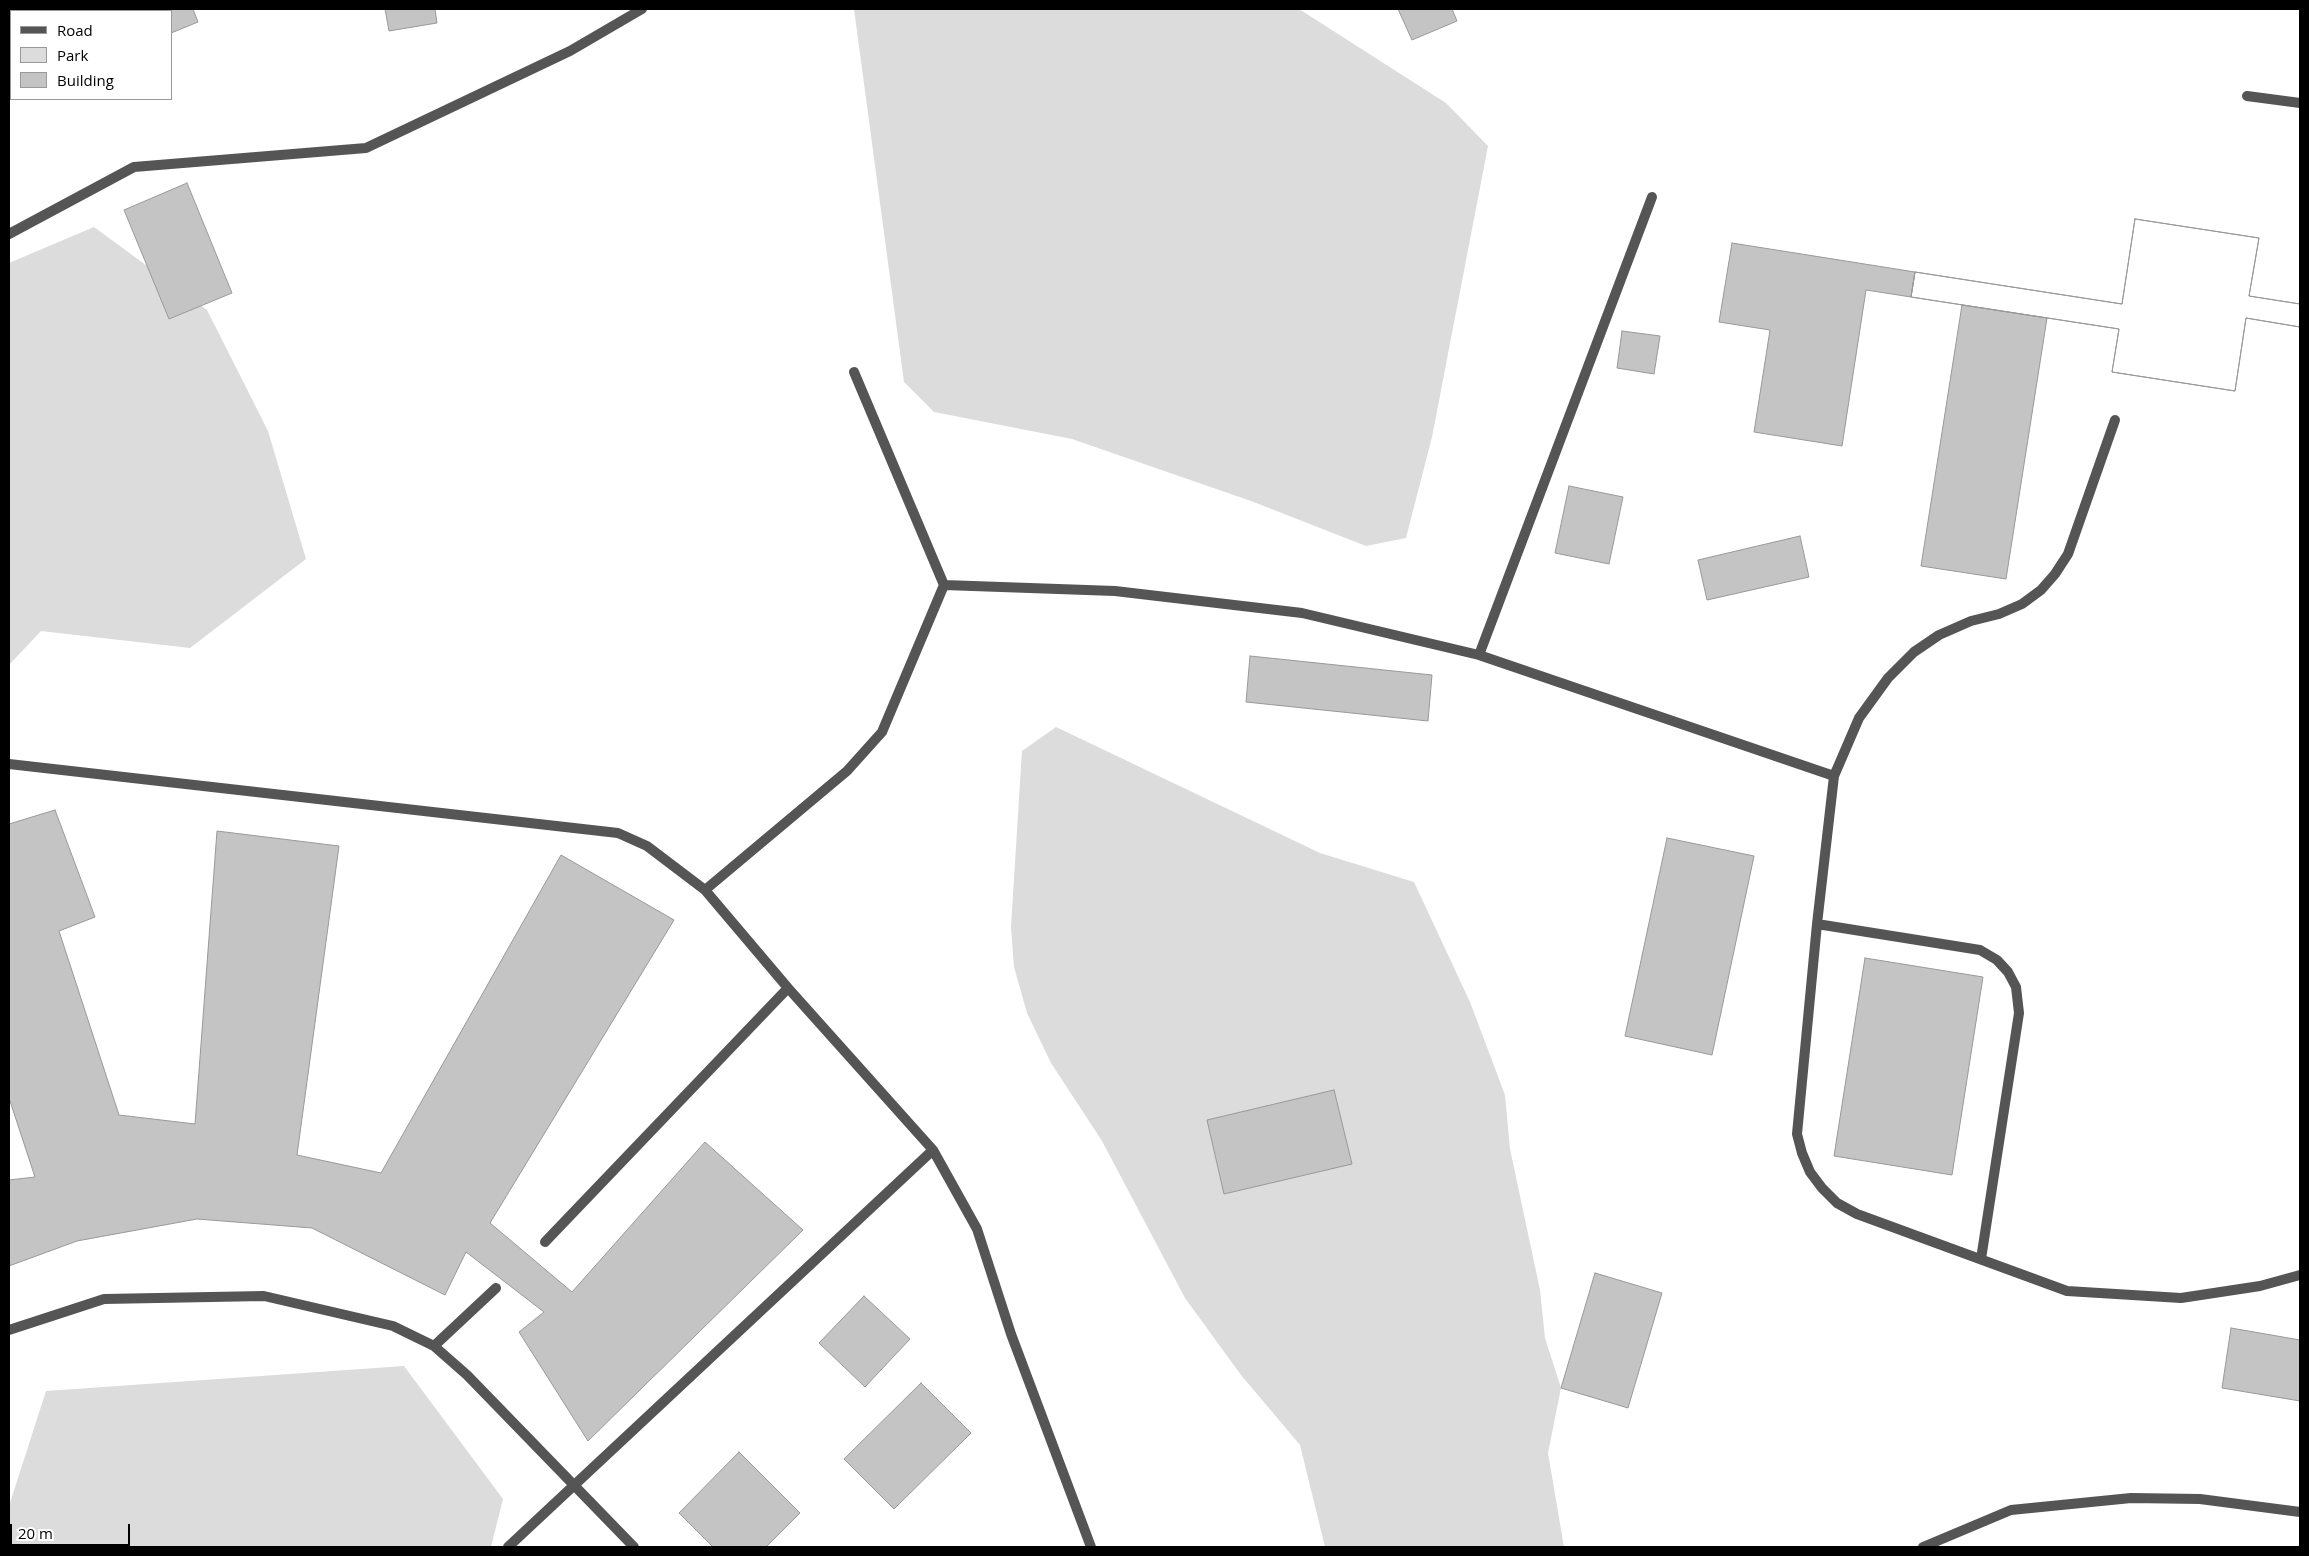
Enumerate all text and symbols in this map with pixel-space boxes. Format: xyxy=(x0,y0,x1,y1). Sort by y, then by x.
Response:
legend xyxy=(10,10,172,100)
text: Road xyxy=(57,20,93,40)
text: Park xyxy=(57,45,88,65)
text: Building xyxy=(57,70,114,90)
scale bar xyxy=(12,1514,132,1546)
text: 20 m xyxy=(18,1523,53,1543)

